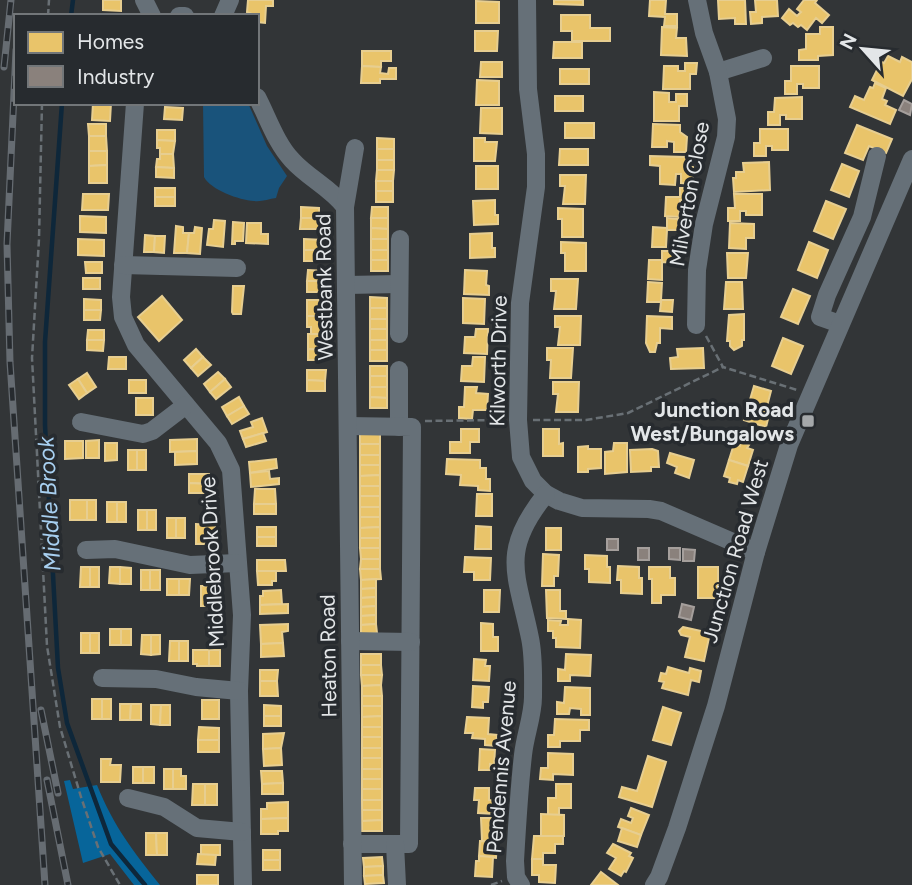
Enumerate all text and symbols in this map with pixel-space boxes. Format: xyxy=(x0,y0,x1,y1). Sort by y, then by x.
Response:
legend xyxy=(14,14,259,105)
north arrow xyxy=(828,14,898,84)
text: Homes xyxy=(77,29,144,54)
text: N xyxy=(835,30,862,53)
text: Industry xyxy=(77,64,154,89)
street label: Milverton Close xyxy=(664,120,714,268)
street label: Westbank Road xyxy=(310,213,338,361)
street label: Kilworth Drive xyxy=(484,295,512,427)
place label: Junction Road West/Bungalows xyxy=(631,397,794,446)
marker: Junction Road West/Bungalows xyxy=(800,413,816,429)
water label: Middle Brook xyxy=(31,435,67,572)
street label: Junction Road West xyxy=(697,456,773,646)
street label: Middlebrook Drive xyxy=(195,476,229,648)
street label: Heaton Road xyxy=(314,594,342,718)
street label: Pendennis Avenue xyxy=(481,680,521,854)

